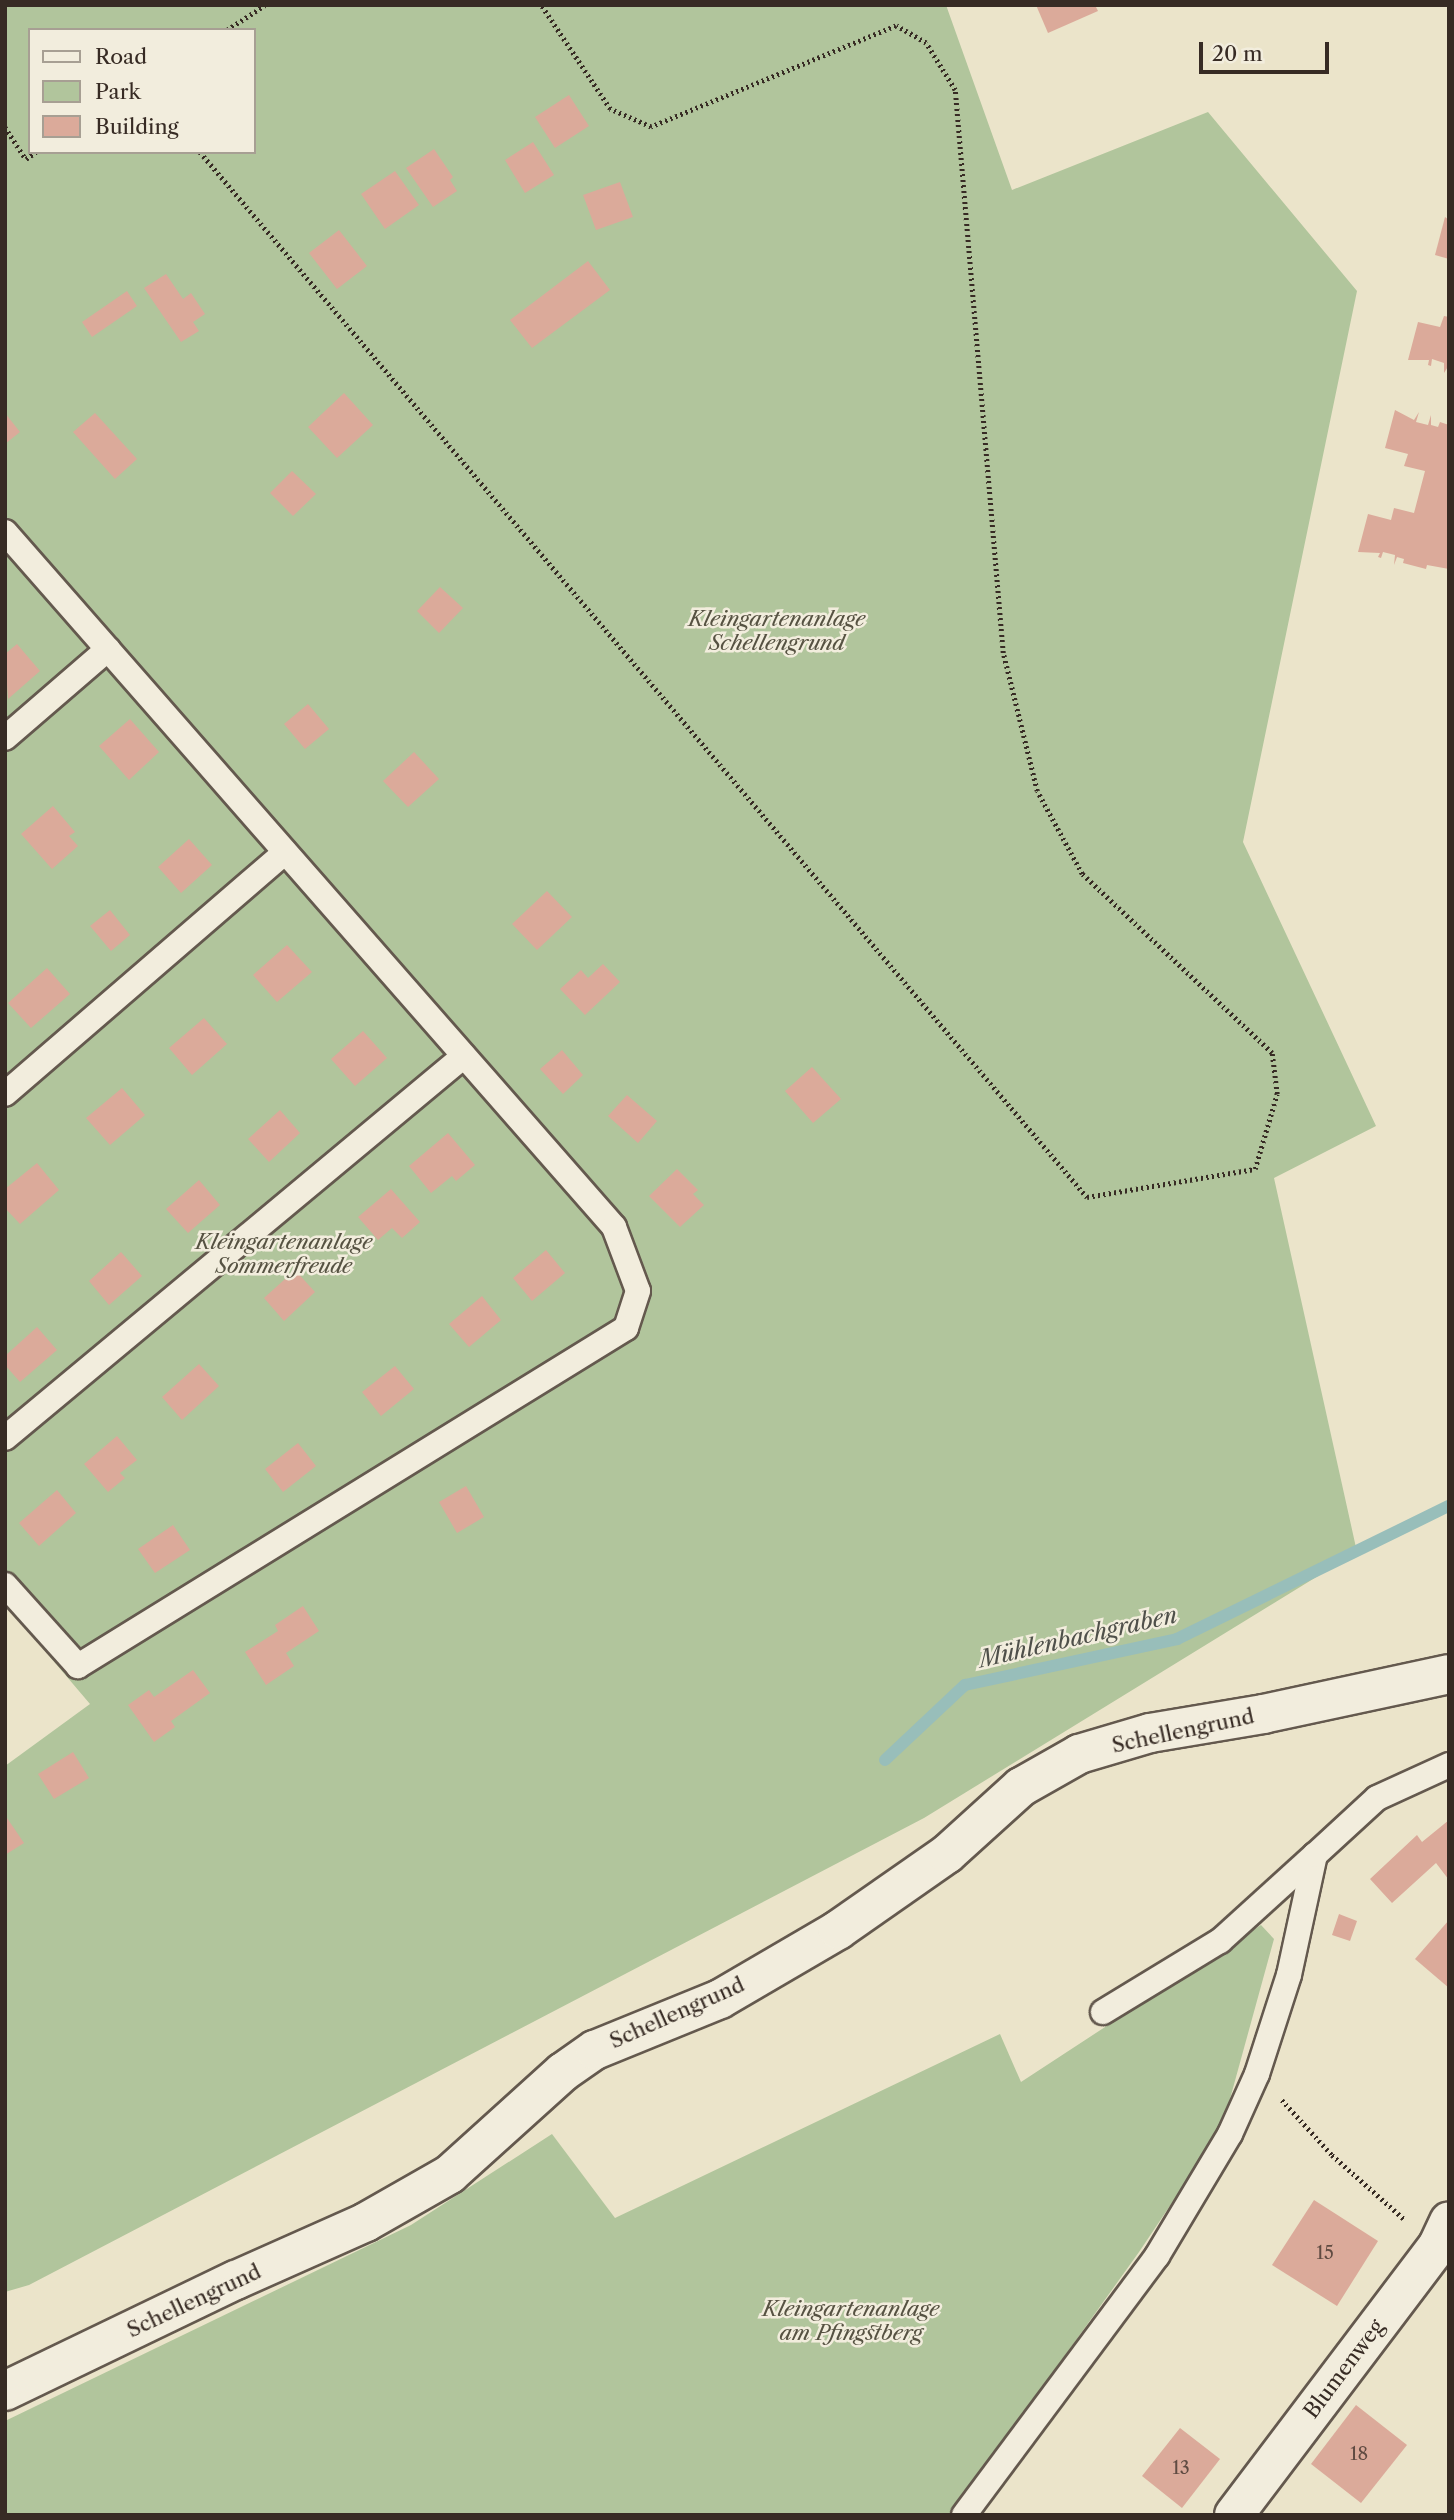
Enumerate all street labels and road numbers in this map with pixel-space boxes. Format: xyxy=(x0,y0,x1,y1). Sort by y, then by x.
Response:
street label: Schellengrund xyxy=(1110,1704,1256,1758)
street label: Schellengrund xyxy=(606,1972,748,2054)
street label: Schellengrund xyxy=(123,2259,265,2343)
street label: Blumenweg xyxy=(1299,2315,1389,2423)

